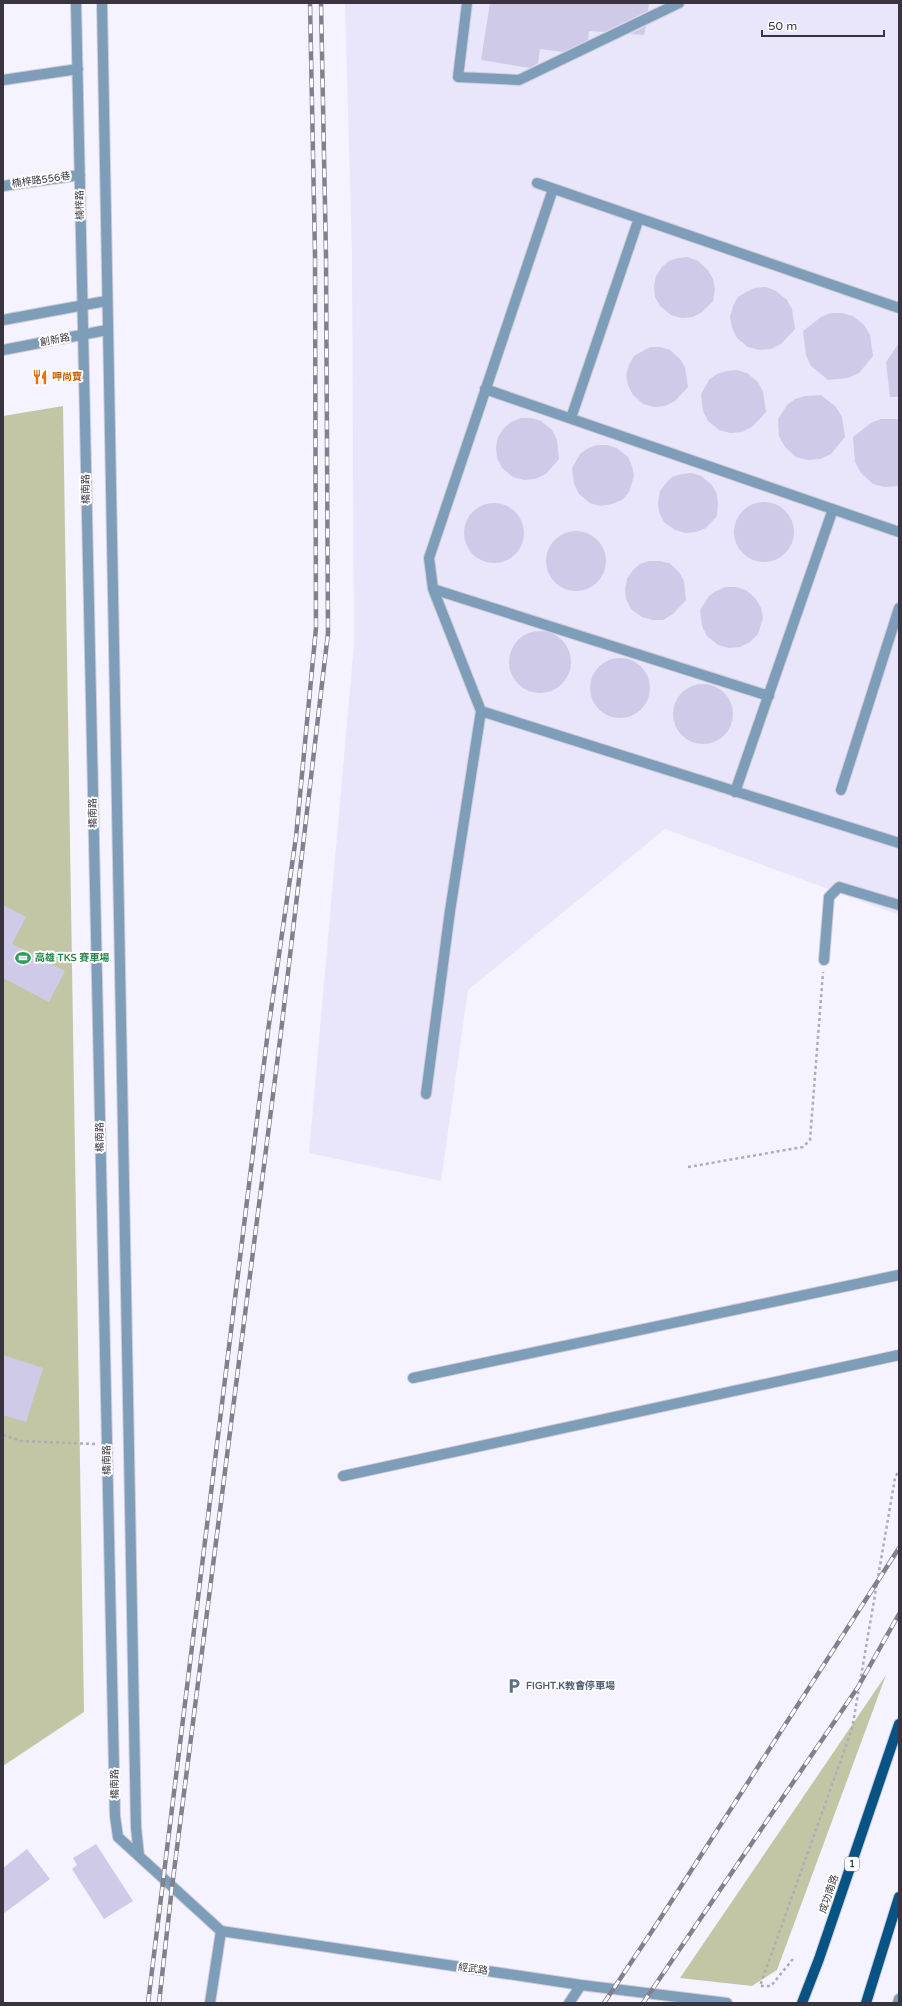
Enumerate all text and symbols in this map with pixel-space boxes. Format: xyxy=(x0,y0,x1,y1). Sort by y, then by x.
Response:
scale bar xyxy=(762,12,884,38)
text: 50 m xyxy=(768,19,797,33)
street label: 楠梓路556巷 xyxy=(11,170,71,190)
street label: 楠梓路 xyxy=(74,190,86,220)
street label: 創新路 xyxy=(39,331,71,349)
restaurant icon: 呷尚寶 xyxy=(31,368,49,386)
place label: 呷尚寶 xyxy=(52,371,82,383)
street label: 橋南路 xyxy=(80,474,92,504)
street label: 橋南路 xyxy=(87,798,99,828)
sports icon: 高雄 TKS 賽車場 xyxy=(14,949,32,967)
place label: 高雄 TKS 賽車場 xyxy=(35,952,109,964)
street label: 橋南路 xyxy=(94,1122,106,1152)
street label: 橋南路 xyxy=(101,1445,113,1475)
parking icon: FIGHT.K教會停車場 xyxy=(505,1677,523,1695)
place label: FIGHT.K教會停車場 xyxy=(526,1680,615,1692)
street label: 橋南路 xyxy=(109,1769,121,1799)
road number: 1 xyxy=(845,1857,859,1871)
street label: 成功南路 xyxy=(817,1873,841,1915)
street label: 經武路 xyxy=(457,1961,489,1977)

